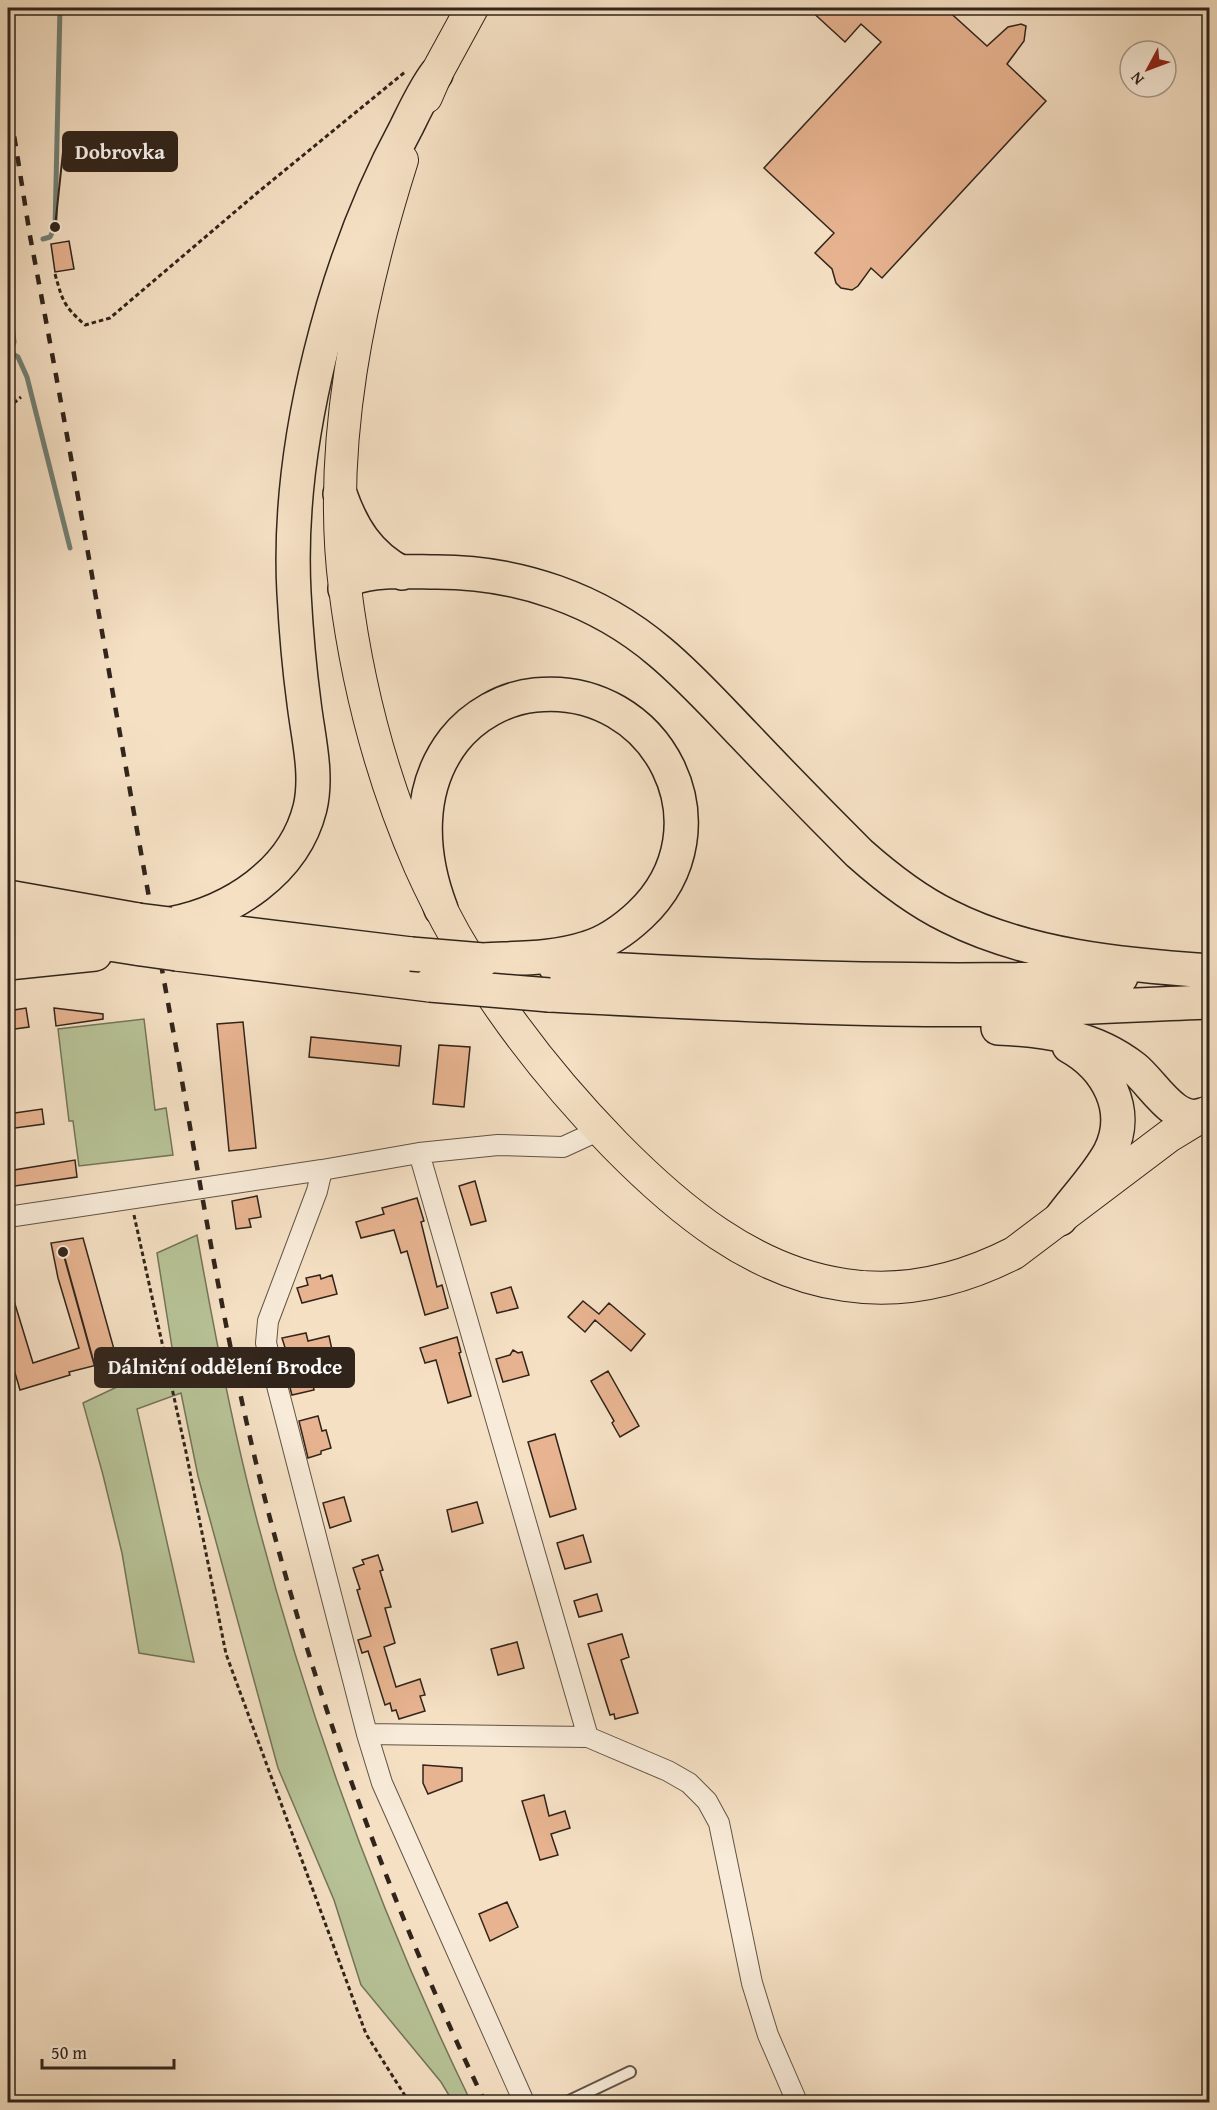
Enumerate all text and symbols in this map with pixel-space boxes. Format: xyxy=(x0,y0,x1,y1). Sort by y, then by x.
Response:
north arrow xyxy=(1118,39,1178,99)
text: N xyxy=(1124,67,1149,91)
callout: Dobrovka xyxy=(63,132,177,171)
text: Dobrovka xyxy=(75,136,165,167)
callout: Dálniční oddělení Brodce xyxy=(95,1348,354,1387)
text: Dálniční oddělení Brodce xyxy=(108,1351,342,1382)
scale bar xyxy=(42,2032,174,2070)
text: 50 m xyxy=(51,2039,87,2066)

